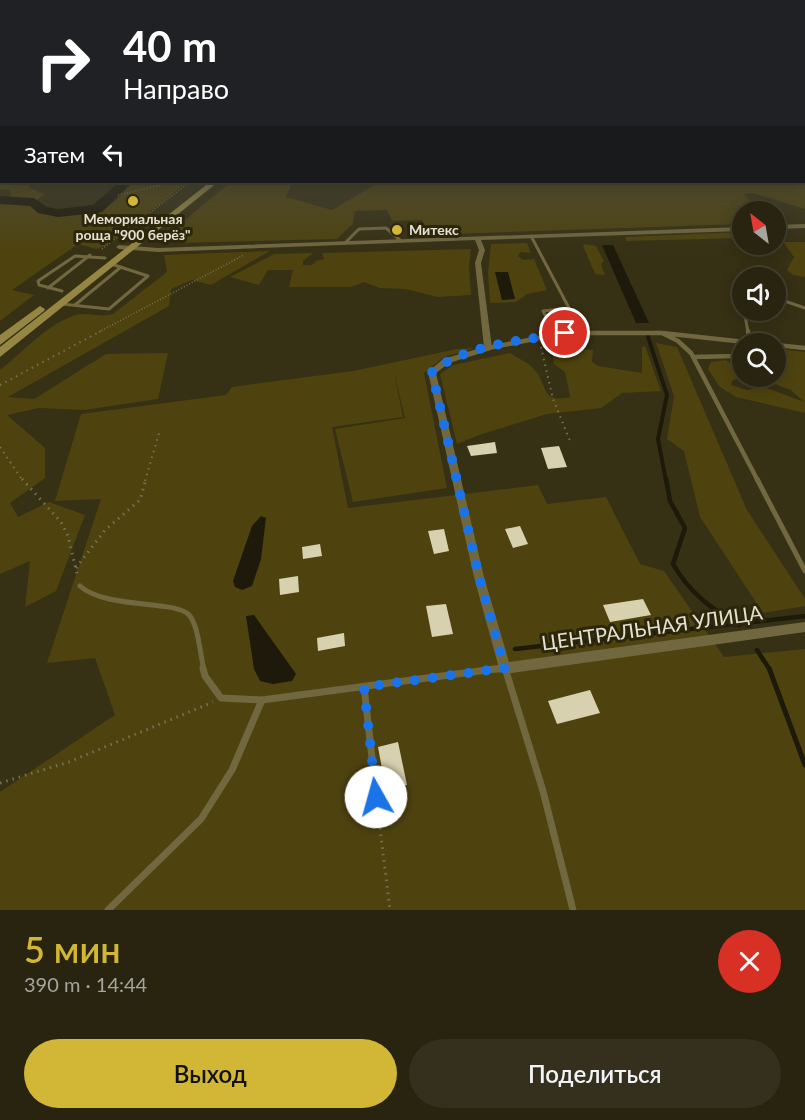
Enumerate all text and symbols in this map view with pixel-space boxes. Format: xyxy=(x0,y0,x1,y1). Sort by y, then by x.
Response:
text: 40 m xyxy=(123,21,217,71)
icon: right xyxy=(24,24,102,102)
text: Направо xyxy=(123,72,229,105)
icon: left xyxy=(97,138,130,171)
text: Затем xyxy=(24,141,85,168)
marker: Мемориальная роща "900 берёз" xyxy=(126,194,140,208)
north arrow xyxy=(732,201,786,255)
map controls xyxy=(732,201,786,387)
place label: Мемориальная роща "900 берёз" xyxy=(76,210,190,243)
place label: Митекс xyxy=(409,221,459,238)
marker: Митекс xyxy=(390,223,404,237)
button: sound xyxy=(732,267,786,321)
pin xyxy=(539,307,590,358)
icon: arrive xyxy=(548,316,581,349)
button: search xyxy=(732,333,786,387)
street label: ЦЕНТРАЛЬНАЯ УЛИЦА xyxy=(540,600,764,654)
position arrow xyxy=(344,765,408,829)
text: 5 мин xyxy=(24,927,121,971)
button: close xyxy=(718,930,781,993)
text: 390 m · 14:44 xyxy=(24,972,147,996)
button: Выход xyxy=(24,1039,397,1108)
button: Поделиться xyxy=(409,1039,781,1108)

